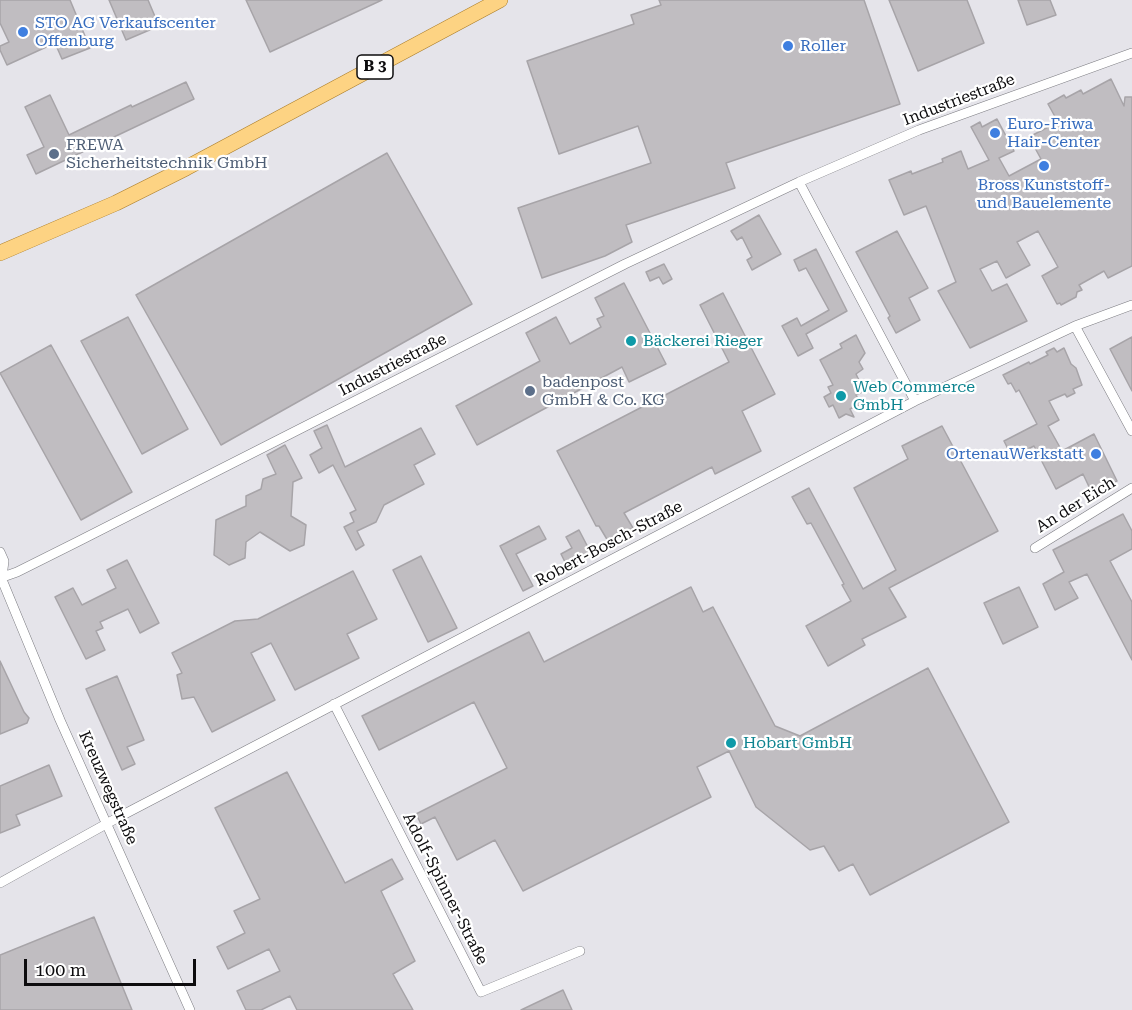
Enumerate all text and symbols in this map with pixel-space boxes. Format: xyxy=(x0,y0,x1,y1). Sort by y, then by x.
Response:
place label: STO AG Verkaufscenter Offenburg xyxy=(35,13,216,51)
marker: STO AG Verkaufscenter Offenburg xyxy=(16,25,30,39)
place label: Roller xyxy=(800,36,846,56)
marker: Roller xyxy=(781,39,795,53)
road number: B 3 xyxy=(357,55,393,79)
street label: Industriestraße xyxy=(900,70,1018,130)
place label: Euro-Friwa Hair-Center xyxy=(1007,114,1100,152)
marker: Euro-Friwa Hair-Center xyxy=(988,126,1002,140)
place label: FREWA Sicherheitstechnik GmbH xyxy=(66,135,268,173)
marker: FREWA Sicherheitstechnik GmbH xyxy=(47,147,61,161)
marker: Bross Kunststoff- und Bauelemente xyxy=(1037,159,1051,173)
place label: Bross Kunststoff- und Bauelemente xyxy=(977,175,1111,213)
street label: Industriestraße xyxy=(336,330,450,400)
place label: Bäckerei Rieger xyxy=(643,331,763,351)
marker: Bäckerei Rieger xyxy=(624,334,638,348)
place label: badenpost GmbH & Co. KG xyxy=(542,372,665,410)
place label: Web Commerce GmbH xyxy=(853,377,975,415)
marker: badenpost GmbH & Co. KG xyxy=(523,384,537,398)
marker: Web Commerce GmbH xyxy=(834,389,848,403)
place label: OrtenauWerkstatt xyxy=(946,444,1084,464)
marker: OrtenauWerkstatt xyxy=(1089,447,1103,461)
street label: An der Eich xyxy=(1033,473,1119,537)
street label: Robert-Bosch-Straße xyxy=(532,497,686,591)
street label: Kreuzwegstraße xyxy=(74,728,142,848)
place label: Hobart GmbH xyxy=(743,733,852,753)
marker: Hobart GmbH xyxy=(724,736,738,750)
street label: Adolf-Spinner-Straße xyxy=(398,810,492,968)
scale bar xyxy=(27,947,200,985)
text: 100 m xyxy=(35,959,86,980)

